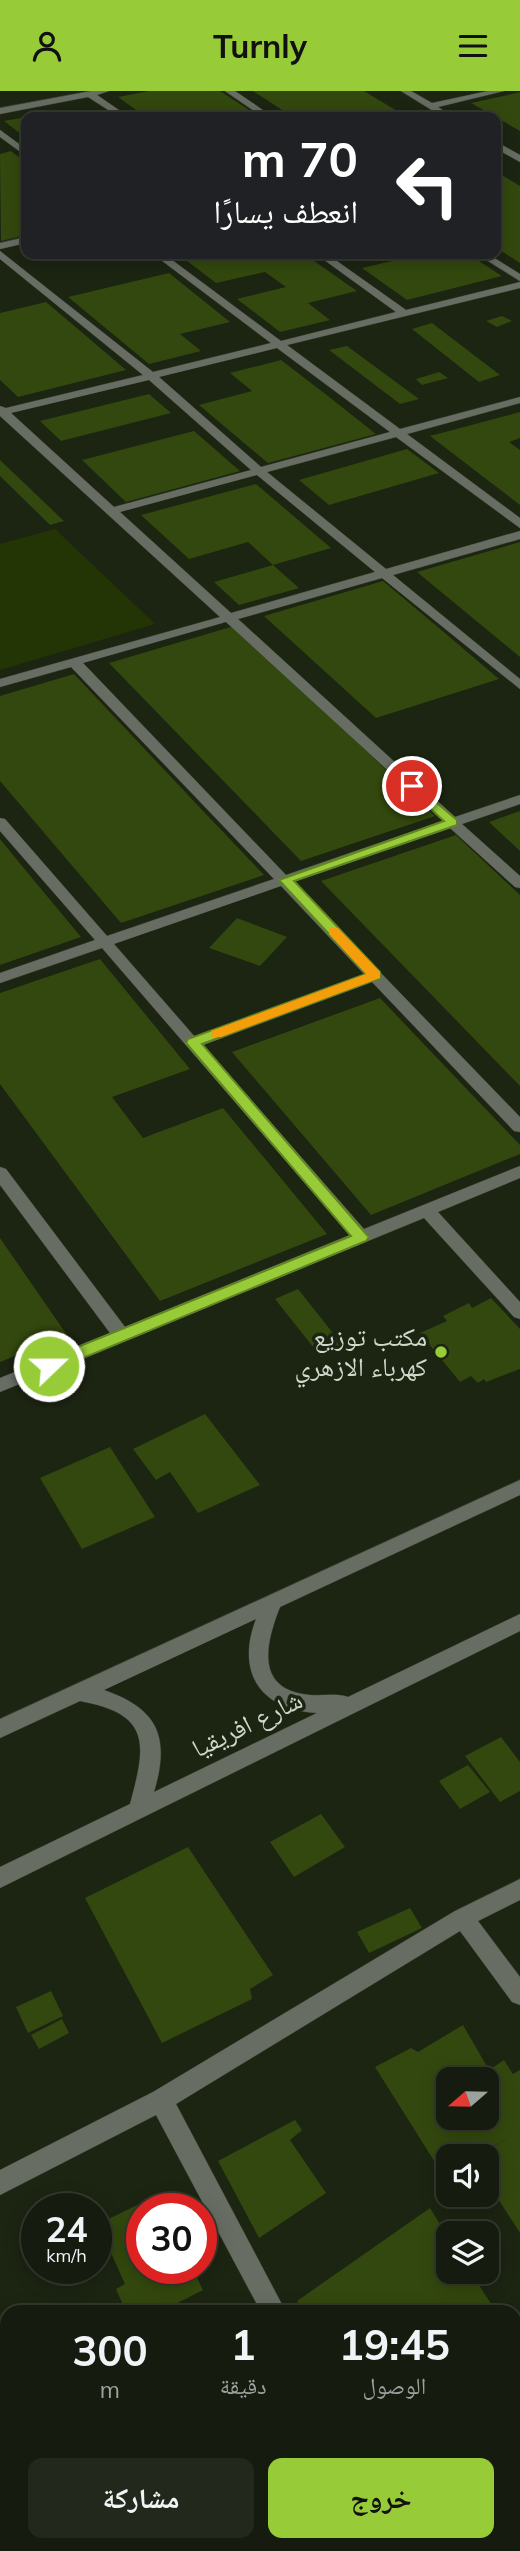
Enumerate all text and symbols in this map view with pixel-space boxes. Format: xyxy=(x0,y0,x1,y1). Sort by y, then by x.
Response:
text: Turnly xyxy=(213,26,307,66)
icon: person xyxy=(28,27,66,65)
icon: menu xyxy=(454,27,492,65)
text: 70 m xyxy=(242,128,358,189)
icon: left xyxy=(382,140,473,231)
text: انعطف يسارًا xyxy=(213,191,358,231)
pin xyxy=(382,756,442,816)
icon: arrive xyxy=(393,767,431,805)
place label: مكتب توزيع كهرباء الازهري xyxy=(294,1320,427,1388)
position arrow xyxy=(12,1329,86,1403)
marker: مكتب توزيع كهرباء الازهري xyxy=(433,1344,449,1360)
street label: شارع افريقيا xyxy=(186,1683,307,1764)
north arrow xyxy=(436,2067,499,2130)
map controls xyxy=(436,2067,499,2284)
button: sound xyxy=(436,2144,499,2207)
speed limit sign: 30 xyxy=(126,2193,217,2284)
text: 24 xyxy=(45,2207,88,2251)
button: layers xyxy=(436,2221,499,2284)
text: km/h xyxy=(46,2244,87,2267)
text: 1 xyxy=(231,2318,256,2371)
text: 19:45 xyxy=(339,2318,450,2371)
text: 300 xyxy=(72,2324,148,2377)
text: دقيقة xyxy=(220,2371,267,2400)
text: الوصول xyxy=(362,2371,426,2400)
text: m xyxy=(100,2375,120,2404)
button: مشاركة xyxy=(28,2458,254,2538)
button: خروج xyxy=(268,2458,494,2538)

